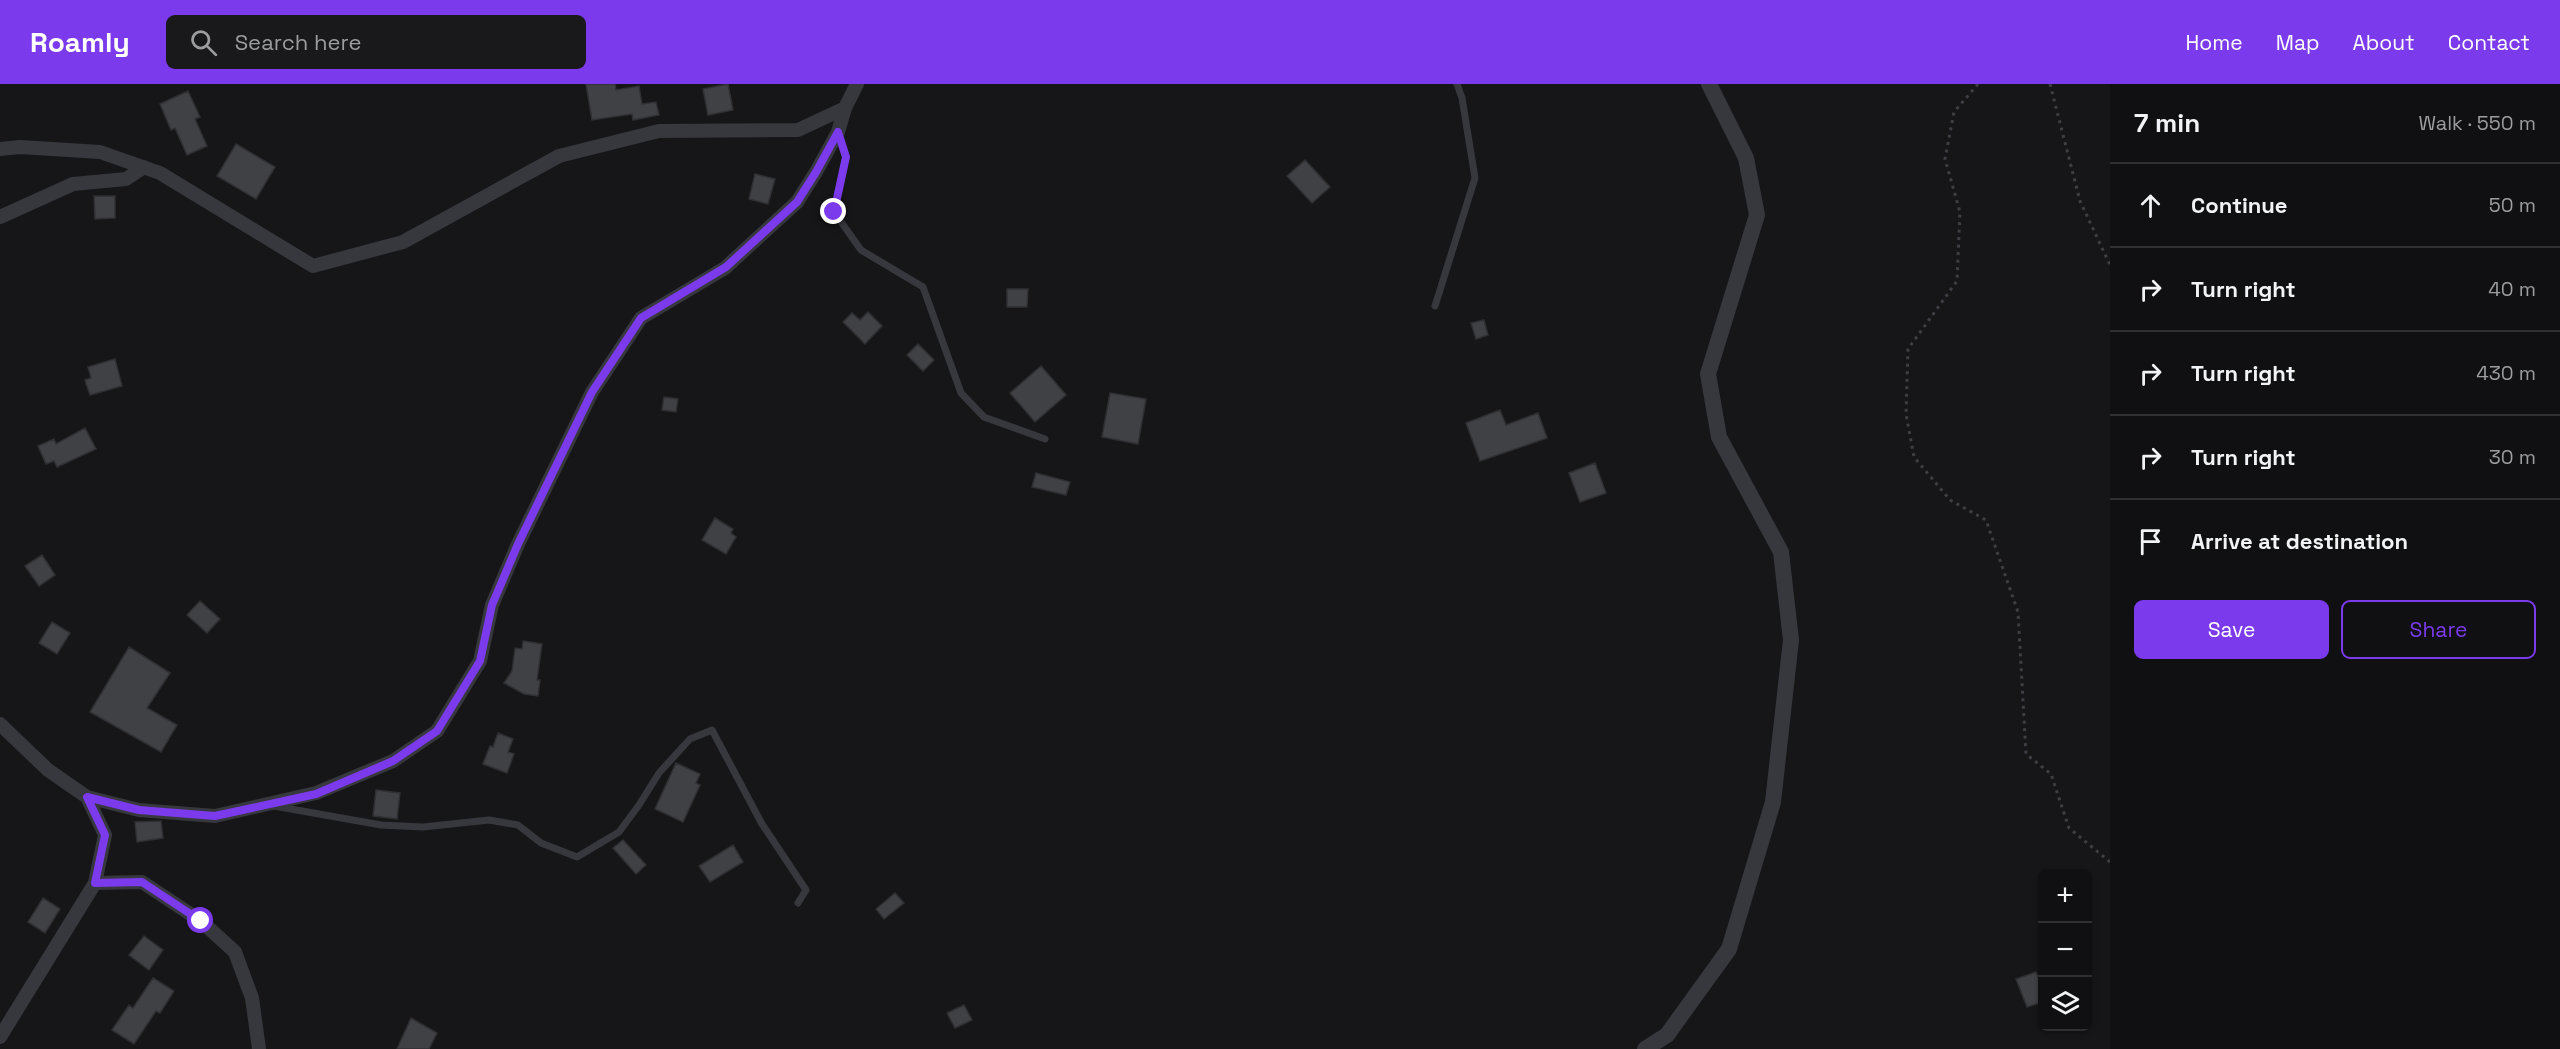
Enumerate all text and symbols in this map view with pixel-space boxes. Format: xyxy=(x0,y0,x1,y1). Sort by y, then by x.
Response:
search box xyxy=(166,15,586,69)
text: Roamly xyxy=(30,24,130,60)
icon: search xyxy=(187,26,220,59)
text: Search here xyxy=(235,28,361,56)
text: Home xyxy=(2185,29,2243,56)
text: Map xyxy=(2276,29,2320,56)
text: About xyxy=(2353,29,2415,56)
text: Contact xyxy=(2448,29,2530,56)
text: 7 min xyxy=(2134,106,2200,140)
text: Walk · 550 m xyxy=(2418,110,2536,136)
icon: ahead xyxy=(2134,189,2167,222)
text: Continue xyxy=(2191,191,2287,219)
text: 50 m xyxy=(2489,192,2536,218)
route end xyxy=(820,198,846,224)
icon: right xyxy=(2134,273,2167,306)
text: Turn right xyxy=(2191,275,2296,303)
text: 40 m xyxy=(2488,276,2536,302)
icon: right xyxy=(2134,357,2167,390)
text: Turn right xyxy=(2191,359,2296,387)
text: 430 m xyxy=(2476,360,2536,386)
icon: right xyxy=(2134,441,2167,474)
text: Turn right xyxy=(2191,443,2296,471)
text: 30 m xyxy=(2489,444,2536,470)
icon: arrive xyxy=(2134,525,2167,558)
text: Arrive at destination xyxy=(2191,527,2408,555)
button: Save xyxy=(2134,600,2329,659)
button: Share xyxy=(2341,600,2536,659)
map controls xyxy=(2038,869,2092,1031)
button: + xyxy=(2038,869,2092,923)
route start xyxy=(187,907,213,933)
button: − xyxy=(2038,923,2092,977)
button: layers xyxy=(2038,977,2092,1031)

